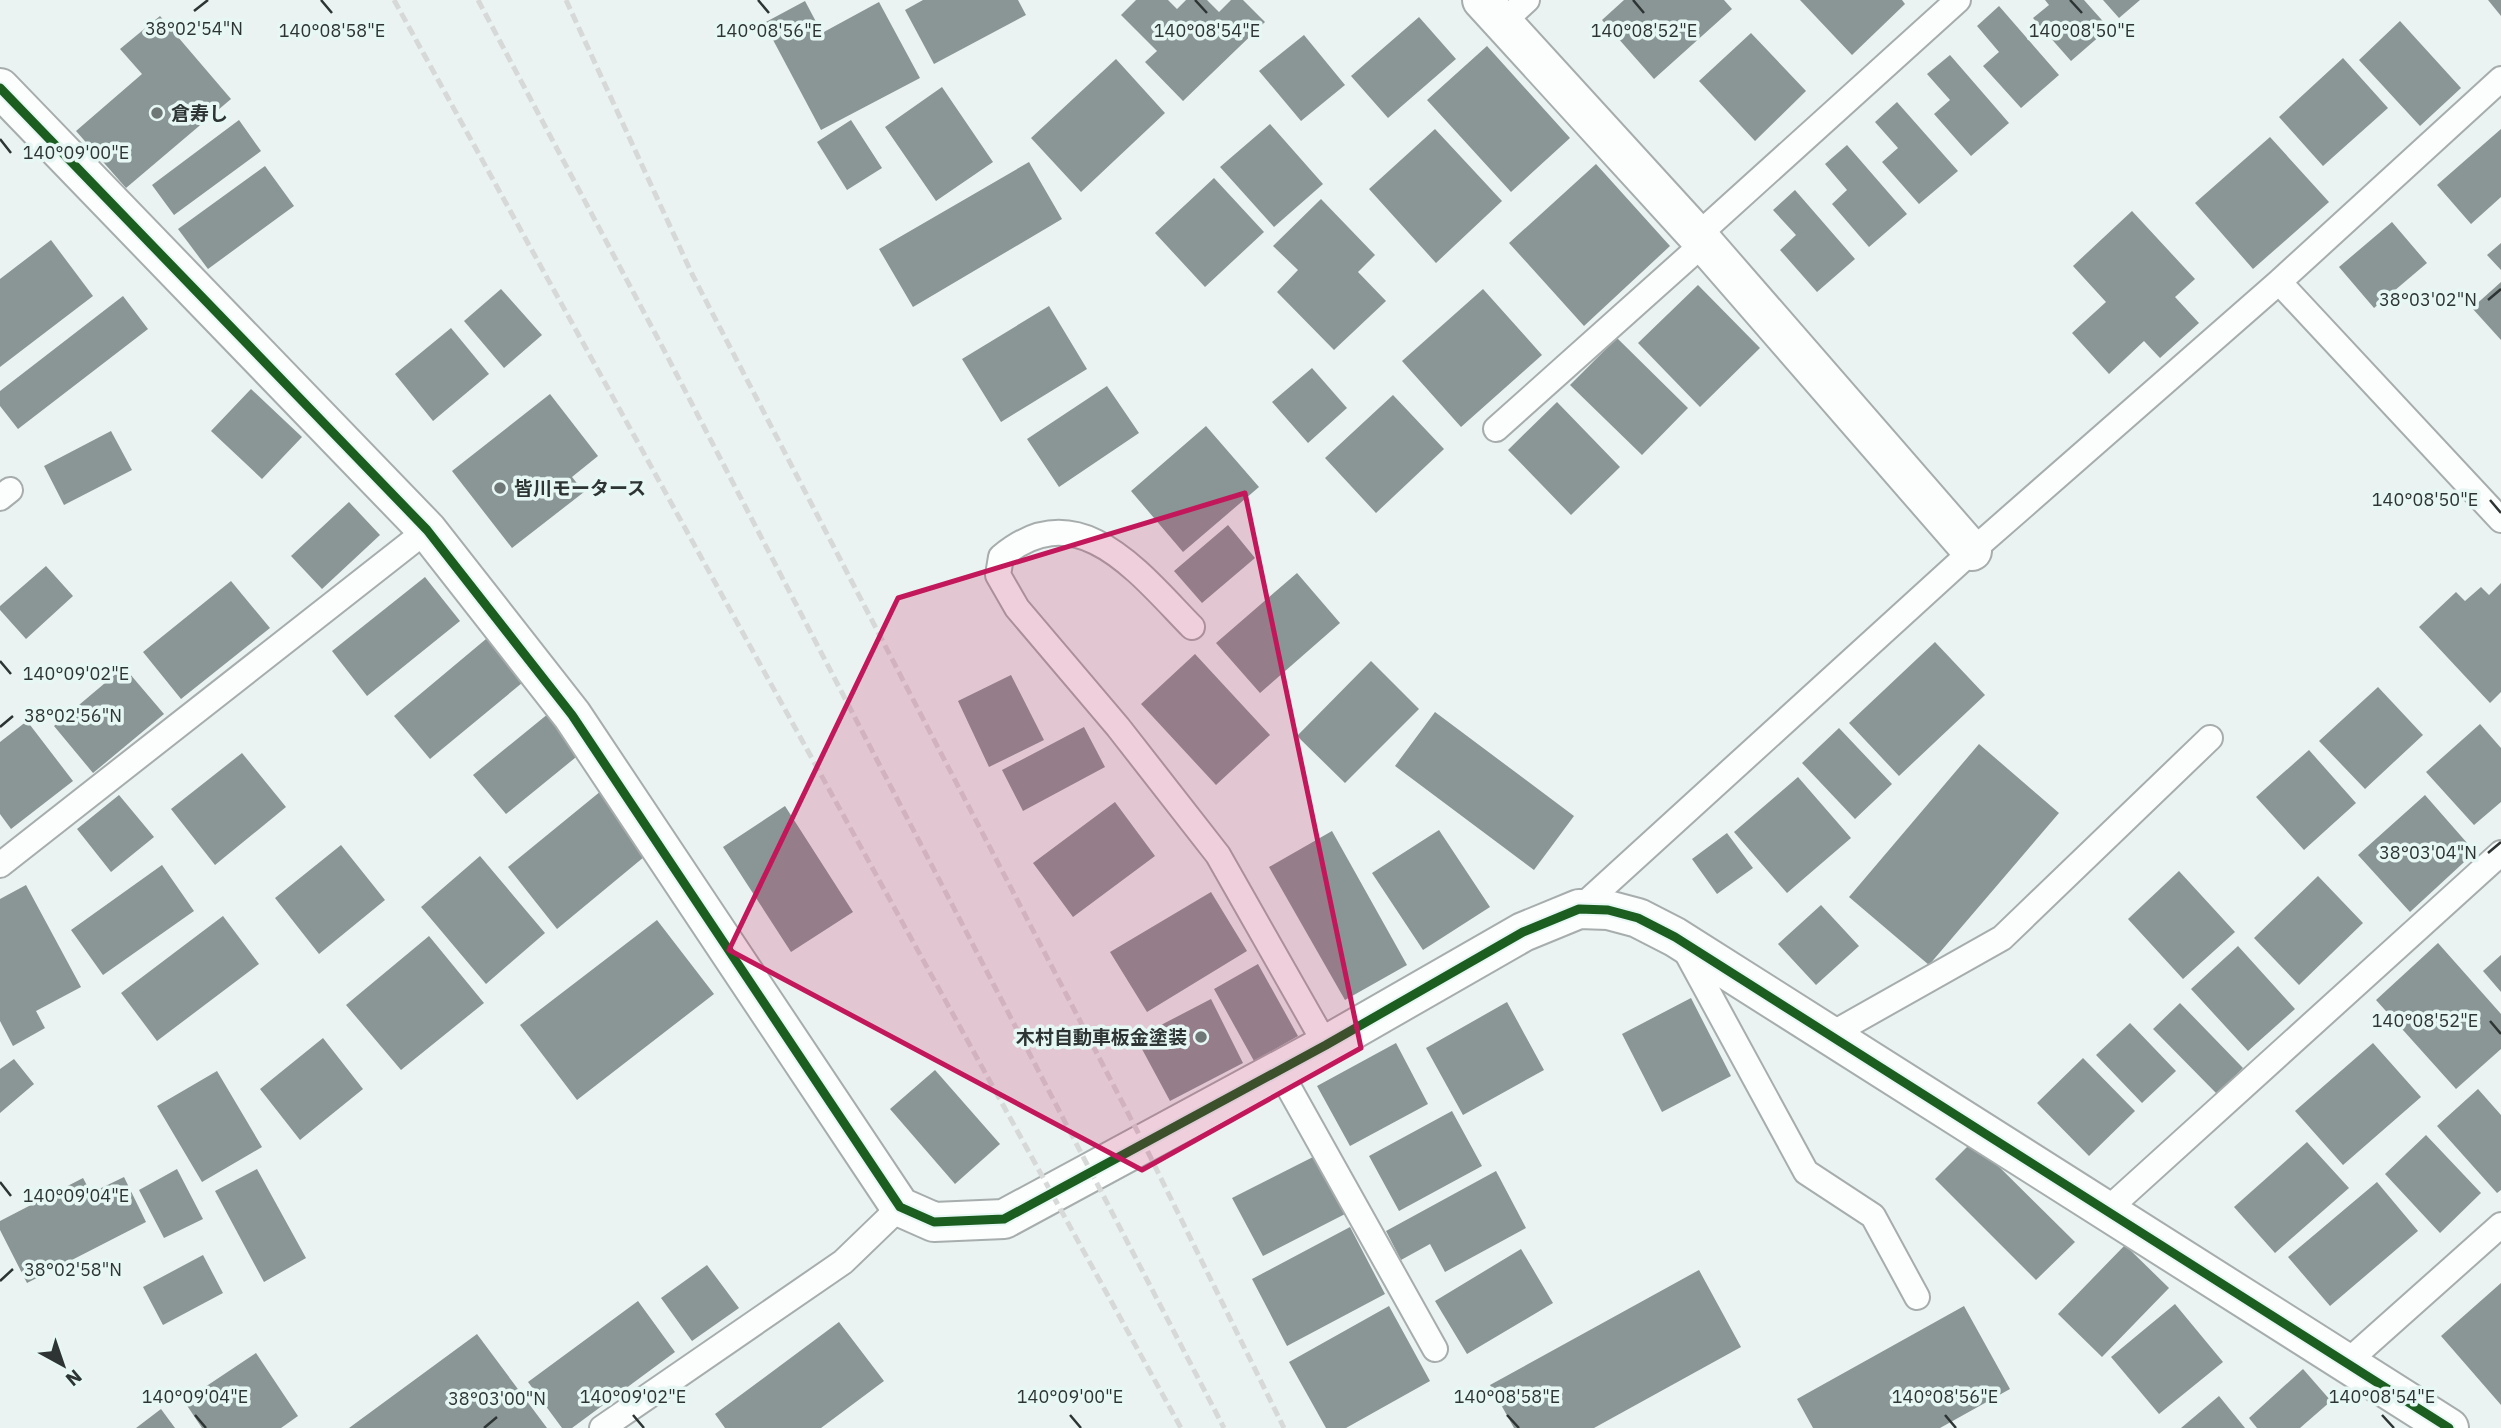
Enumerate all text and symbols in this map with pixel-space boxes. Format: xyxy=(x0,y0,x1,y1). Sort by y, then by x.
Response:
text: 38°02'54"N xyxy=(145,17,243,40)
text: 140°08'58"E xyxy=(279,19,385,42)
text: 140°08'56"E xyxy=(716,19,822,42)
text: 140°08'54"E xyxy=(1154,19,1260,42)
text: 140°08'52"E xyxy=(1591,19,1697,42)
text: 140°08'50"E xyxy=(2029,19,2135,42)
place label: 倉寿し xyxy=(171,101,228,125)
marker: 倉寿し xyxy=(149,105,165,121)
text: 140°09'00"E xyxy=(23,141,129,164)
text: 38°03'02"N xyxy=(2379,288,2477,311)
place label: 皆川モータース xyxy=(514,476,646,500)
marker: 皆川モータース xyxy=(492,480,508,496)
text: 140°08'50"E xyxy=(2372,488,2478,511)
text: 140°09'02"E xyxy=(23,662,129,685)
text: 38°02'56"N xyxy=(24,704,122,727)
text: 38°03'04"N xyxy=(2379,841,2477,864)
text: 140°08'52"E xyxy=(2372,1009,2478,1032)
place label: 木村自動車板金塗装 xyxy=(1016,1025,1187,1049)
marker: 木村自動車板金塗装 xyxy=(1193,1029,1209,1045)
text: 140°09'04"E xyxy=(23,1184,129,1207)
text: 38°02'58"N xyxy=(24,1258,122,1281)
north arrow xyxy=(28,1330,98,1400)
text: N xyxy=(61,1364,87,1392)
text: 140°09'04"E xyxy=(142,1385,248,1408)
text: 140°09'02"E xyxy=(580,1385,686,1408)
text: 140°09'00"E xyxy=(1017,1385,1123,1408)
text: 140°08'58"E xyxy=(1454,1385,1560,1408)
text: 140°08'56"E xyxy=(1892,1385,1998,1408)
text: 140°08'54"E xyxy=(2329,1385,2435,1408)
text: 38°03'00"N xyxy=(448,1387,546,1410)

